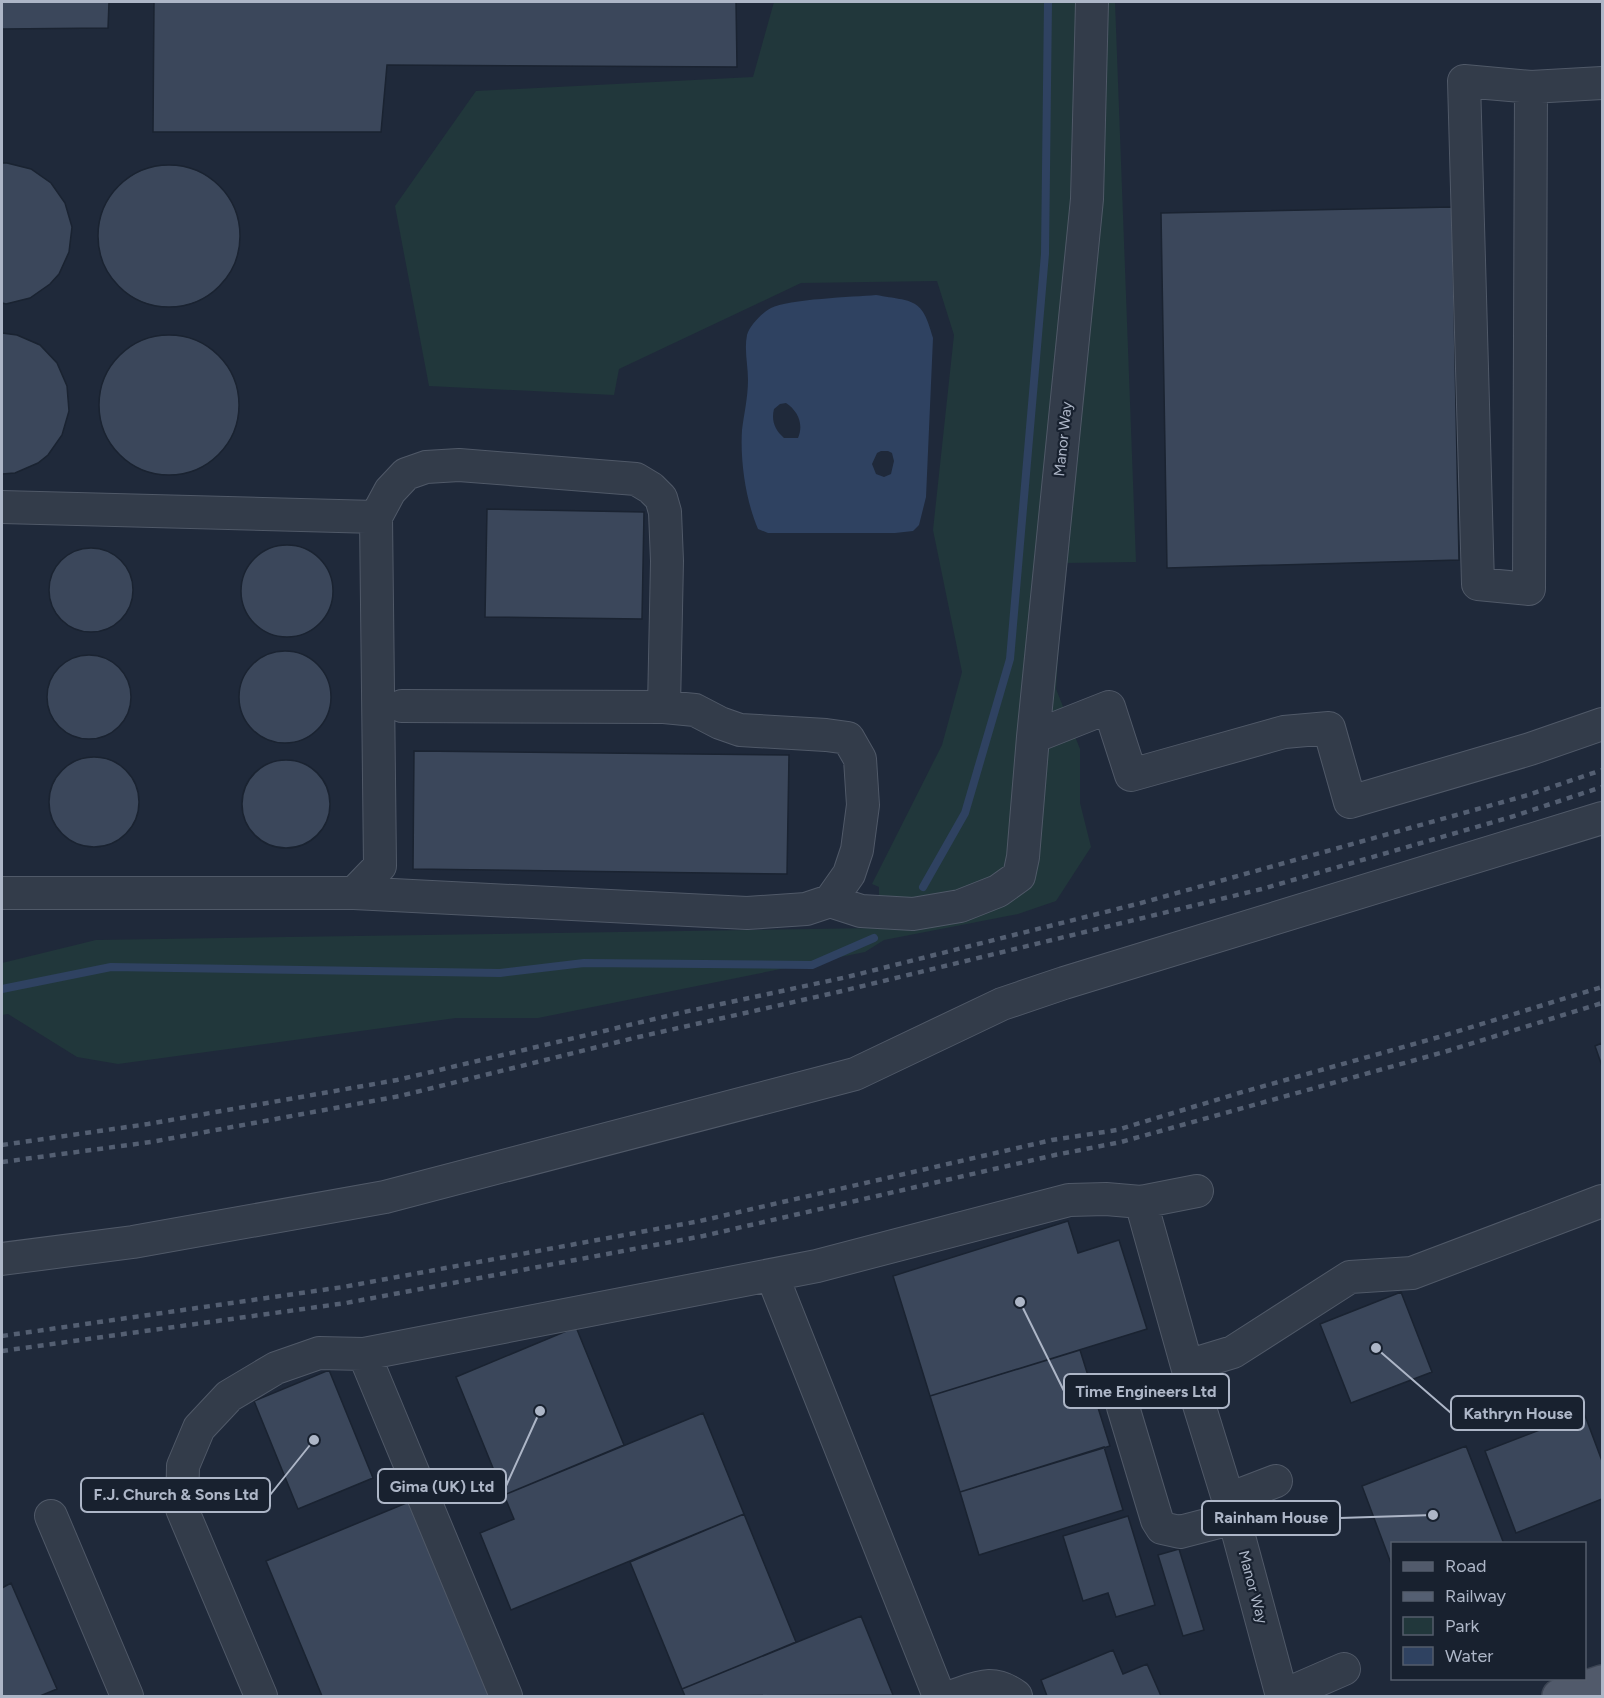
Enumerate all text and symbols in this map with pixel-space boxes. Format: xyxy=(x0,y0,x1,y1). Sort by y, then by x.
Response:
street label: Manor Way xyxy=(1050,400,1076,477)
callout: Time Engineers Ltd xyxy=(1064,1374,1229,1408)
text: Time Engineers Ltd xyxy=(1075,1382,1217,1401)
callout: Kathryn House xyxy=(1451,1396,1584,1430)
text: Kathryn House xyxy=(1463,1404,1573,1423)
callout: Gima (UK) Ltd xyxy=(378,1469,506,1503)
text: Gima (UK) Ltd xyxy=(390,1477,494,1496)
callout: F.J. Church & Sons Ltd xyxy=(81,1478,270,1512)
text: F.J. Church & Sons Ltd xyxy=(94,1485,258,1504)
callout: Rainham House xyxy=(1202,1501,1340,1535)
text: Rainham House xyxy=(1214,1508,1328,1527)
legend xyxy=(1391,1542,1586,1680)
street label: Manor Way xyxy=(1235,1548,1271,1626)
text: Road xyxy=(1445,1555,1486,1577)
text: Railway xyxy=(1445,1585,1507,1607)
text: Park xyxy=(1445,1615,1480,1637)
text: Water xyxy=(1445,1645,1493,1667)

